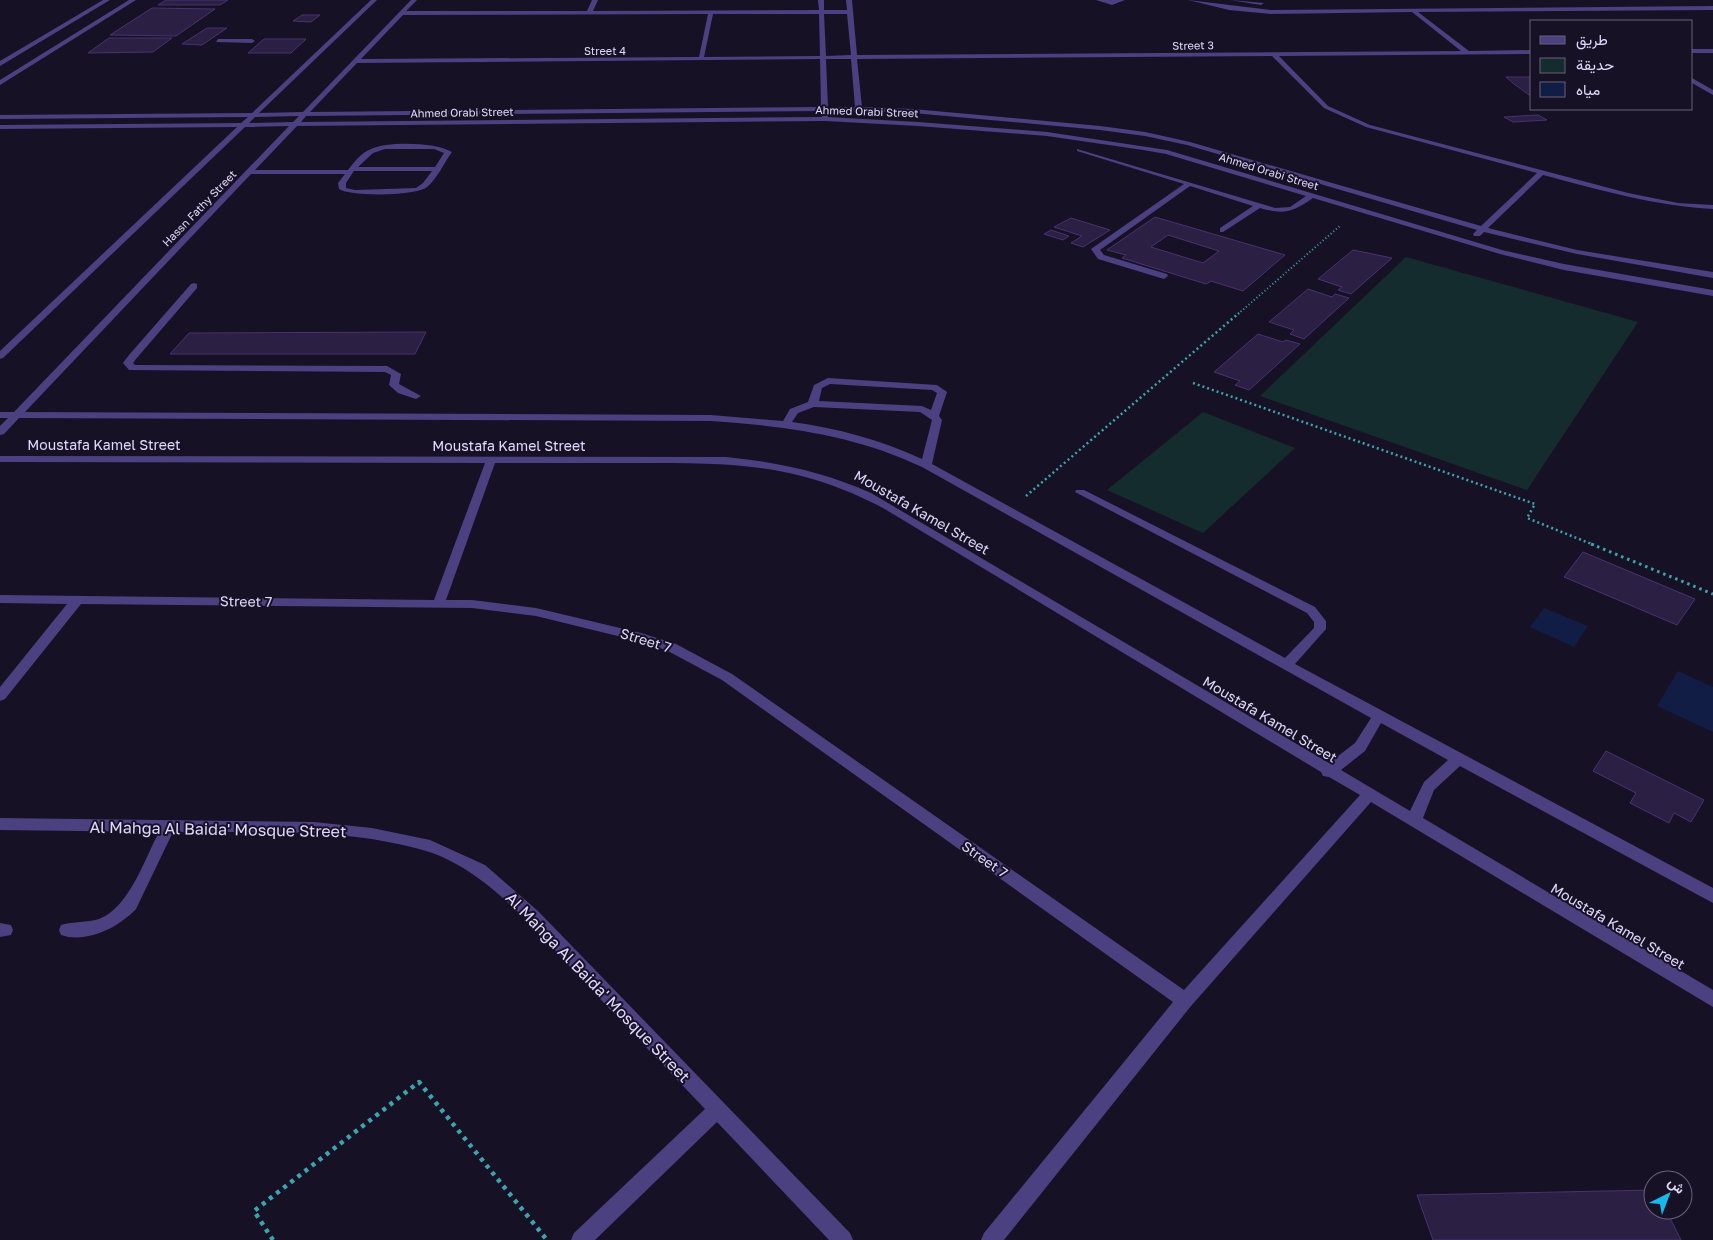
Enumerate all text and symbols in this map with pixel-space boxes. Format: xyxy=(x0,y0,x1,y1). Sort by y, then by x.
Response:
legend xyxy=(1530,20,1693,110)
text: طريق xyxy=(1576,30,1608,50)
street label: Street 3 xyxy=(1172,38,1214,52)
street label: Street 4 xyxy=(584,44,626,57)
text: حديقة xyxy=(1576,55,1614,74)
text: مياه xyxy=(1576,80,1600,99)
street label: Ahmed Orabi Street xyxy=(815,103,919,119)
street label: Ahmed Orabi Street xyxy=(410,105,514,119)
street label: Ahmed Orabi Street xyxy=(1218,150,1320,192)
street label: Hassn Fathy Street xyxy=(159,167,239,249)
street label: Moustafa Kamel Street xyxy=(27,436,181,453)
street label: Moustafa Kamel Street xyxy=(432,437,586,454)
street label: Moustafa Kamel Street xyxy=(851,466,993,558)
street label: Street 7 xyxy=(220,592,272,610)
street label: Street 7 xyxy=(618,624,674,656)
street label: Moustafa Kamel Street xyxy=(1200,672,1340,766)
street label: Al Mahga Al Baida' Mosque Street xyxy=(89,817,347,841)
street label: Street 7 xyxy=(959,837,1011,881)
street label: Moustafa Kamel Street xyxy=(1548,879,1688,973)
street label: Al Mahga Al Baida' Mosque Street xyxy=(502,888,694,1086)
north arrow xyxy=(1643,1170,1693,1220)
text: ش xyxy=(1664,1173,1689,1198)

